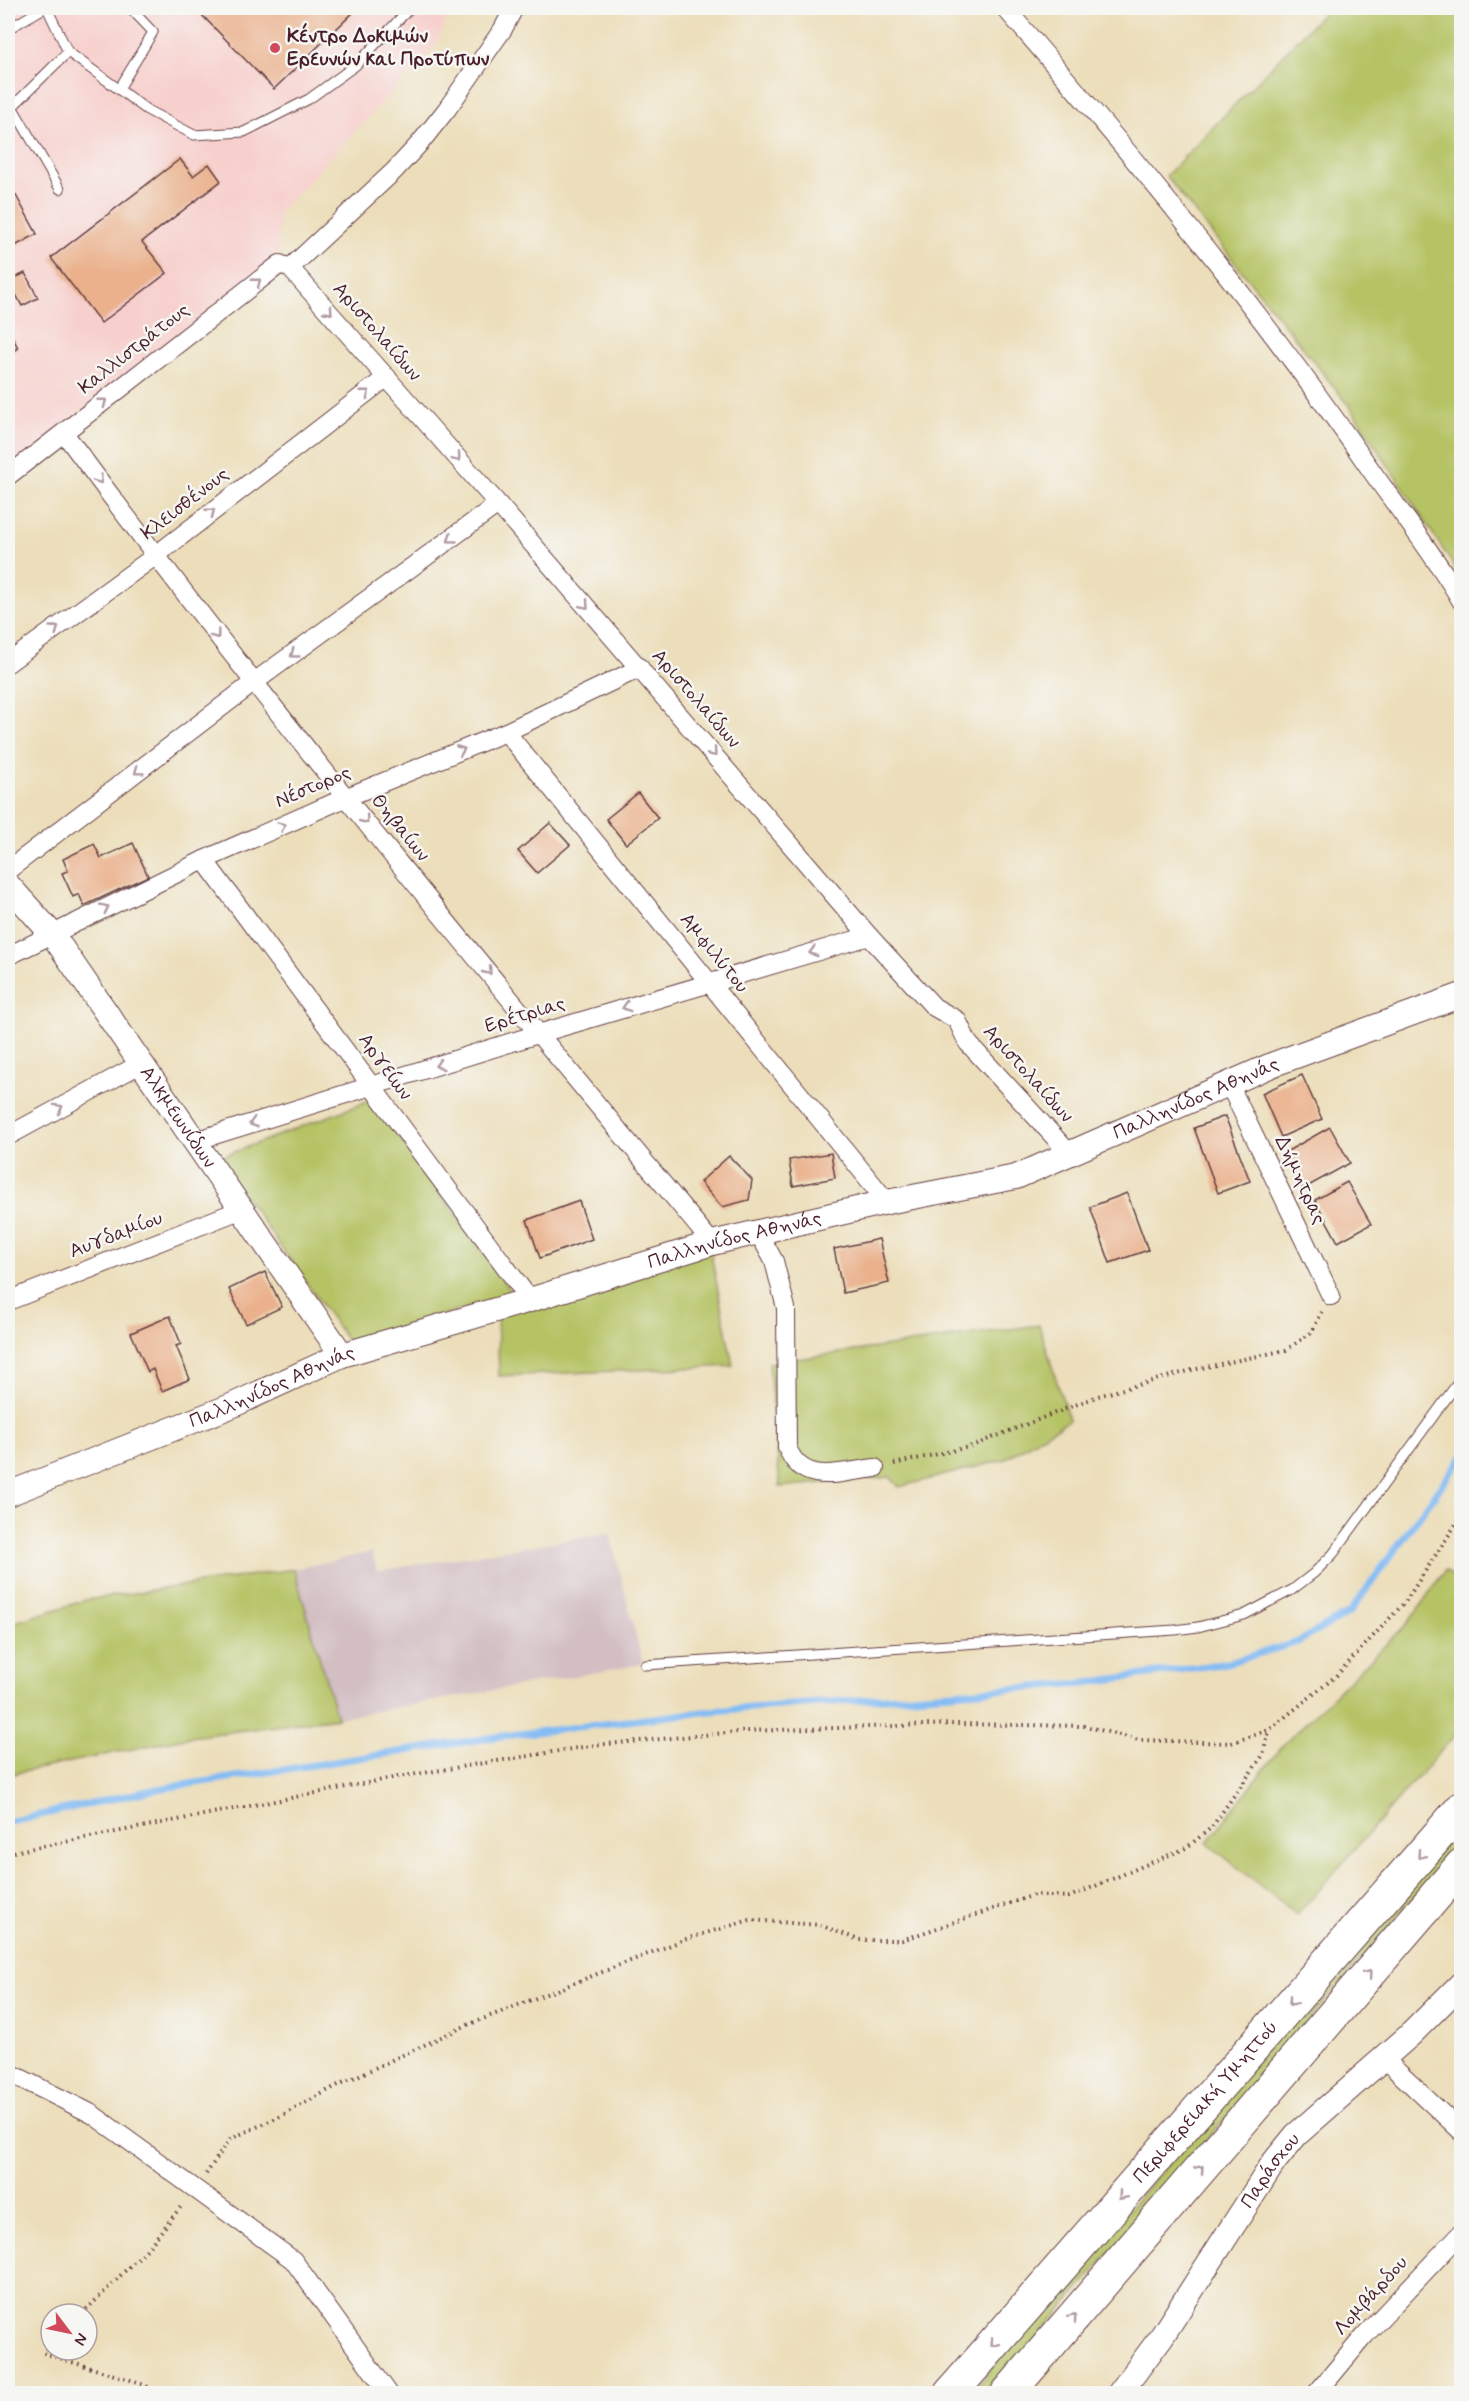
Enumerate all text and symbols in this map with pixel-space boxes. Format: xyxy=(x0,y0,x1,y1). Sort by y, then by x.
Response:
place label: Κέντρο Δοκιμών Ερευνών και Προτύπων xyxy=(287,22,489,73)
marker: Κέντρο Δοκιμών Ερευνών και Προτύπων xyxy=(268,41,282,55)
street label: Αριστολαίδων xyxy=(326,277,428,388)
one-way arrow xyxy=(250,278,261,289)
street label: Καλλιστράτους xyxy=(73,297,195,401)
one-way arrow xyxy=(322,305,333,315)
one-way arrow xyxy=(359,389,370,400)
one-way arrow xyxy=(97,398,108,409)
one-way arrow xyxy=(450,451,461,462)
street label: Κλεισθένους xyxy=(135,461,235,547)
one-way arrow xyxy=(91,473,102,484)
one-way arrow xyxy=(204,509,215,520)
one-way arrow xyxy=(447,532,458,543)
one-way arrow xyxy=(578,598,589,609)
one-way arrow xyxy=(48,625,59,636)
one-way arrow xyxy=(209,629,220,640)
street label: Αριστολαίδων xyxy=(645,644,747,755)
one-way arrow xyxy=(289,647,300,658)
one-way arrow xyxy=(455,745,466,757)
one-way arrow xyxy=(705,746,716,757)
street label: Νέστορος xyxy=(271,759,355,815)
one-way arrow xyxy=(133,764,144,775)
street label: Θηβαίων xyxy=(364,788,436,868)
one-way arrow xyxy=(358,813,369,824)
one-way arrow xyxy=(275,821,286,833)
one-way arrow xyxy=(99,904,109,915)
street label: Αμφιλύτου xyxy=(673,907,755,999)
one-way arrow xyxy=(808,945,819,957)
one-way arrow xyxy=(480,965,491,976)
street label: Ερέτριας xyxy=(482,990,569,1040)
one-way arrow xyxy=(621,1000,632,1012)
street label: Αριστολαίδων xyxy=(977,1019,1080,1129)
street label: Αργείων xyxy=(351,1028,419,1106)
street label: Παλληνίδος Αθηνάς xyxy=(1109,1050,1283,1146)
one-way arrow xyxy=(434,1058,445,1070)
street label: Αλκμεωνίδων xyxy=(133,1060,223,1174)
one-way arrow xyxy=(53,1104,63,1115)
one-way arrow xyxy=(248,1116,259,1128)
street label: Δήμητρας xyxy=(1268,1131,1332,1229)
street label: Παλληνίδος Αθηνάς xyxy=(644,1204,824,1276)
street label: Αυγδαμίου xyxy=(65,1205,167,1265)
street label: Παλληνίδος Αθηνάς xyxy=(185,1339,358,1435)
one-way arrow xyxy=(1417,1848,1428,1859)
one-way arrow xyxy=(1361,1970,1372,1981)
one-way arrow xyxy=(1288,1995,1299,2006)
street label: Περιφερειακή Υμηττού xyxy=(1127,2014,1284,2189)
street label: Παράσχου xyxy=(1234,2127,1306,2214)
one-way arrow xyxy=(1193,2165,1204,2176)
one-way arrow xyxy=(1119,2189,1130,2200)
street label: Λομβάρδου xyxy=(1328,2250,1414,2342)
north arrow xyxy=(39,2302,99,2362)
one-way arrow xyxy=(1066,2313,1077,2324)
text: N xyxy=(69,2329,92,2349)
one-way arrow xyxy=(990,2336,1001,2347)

